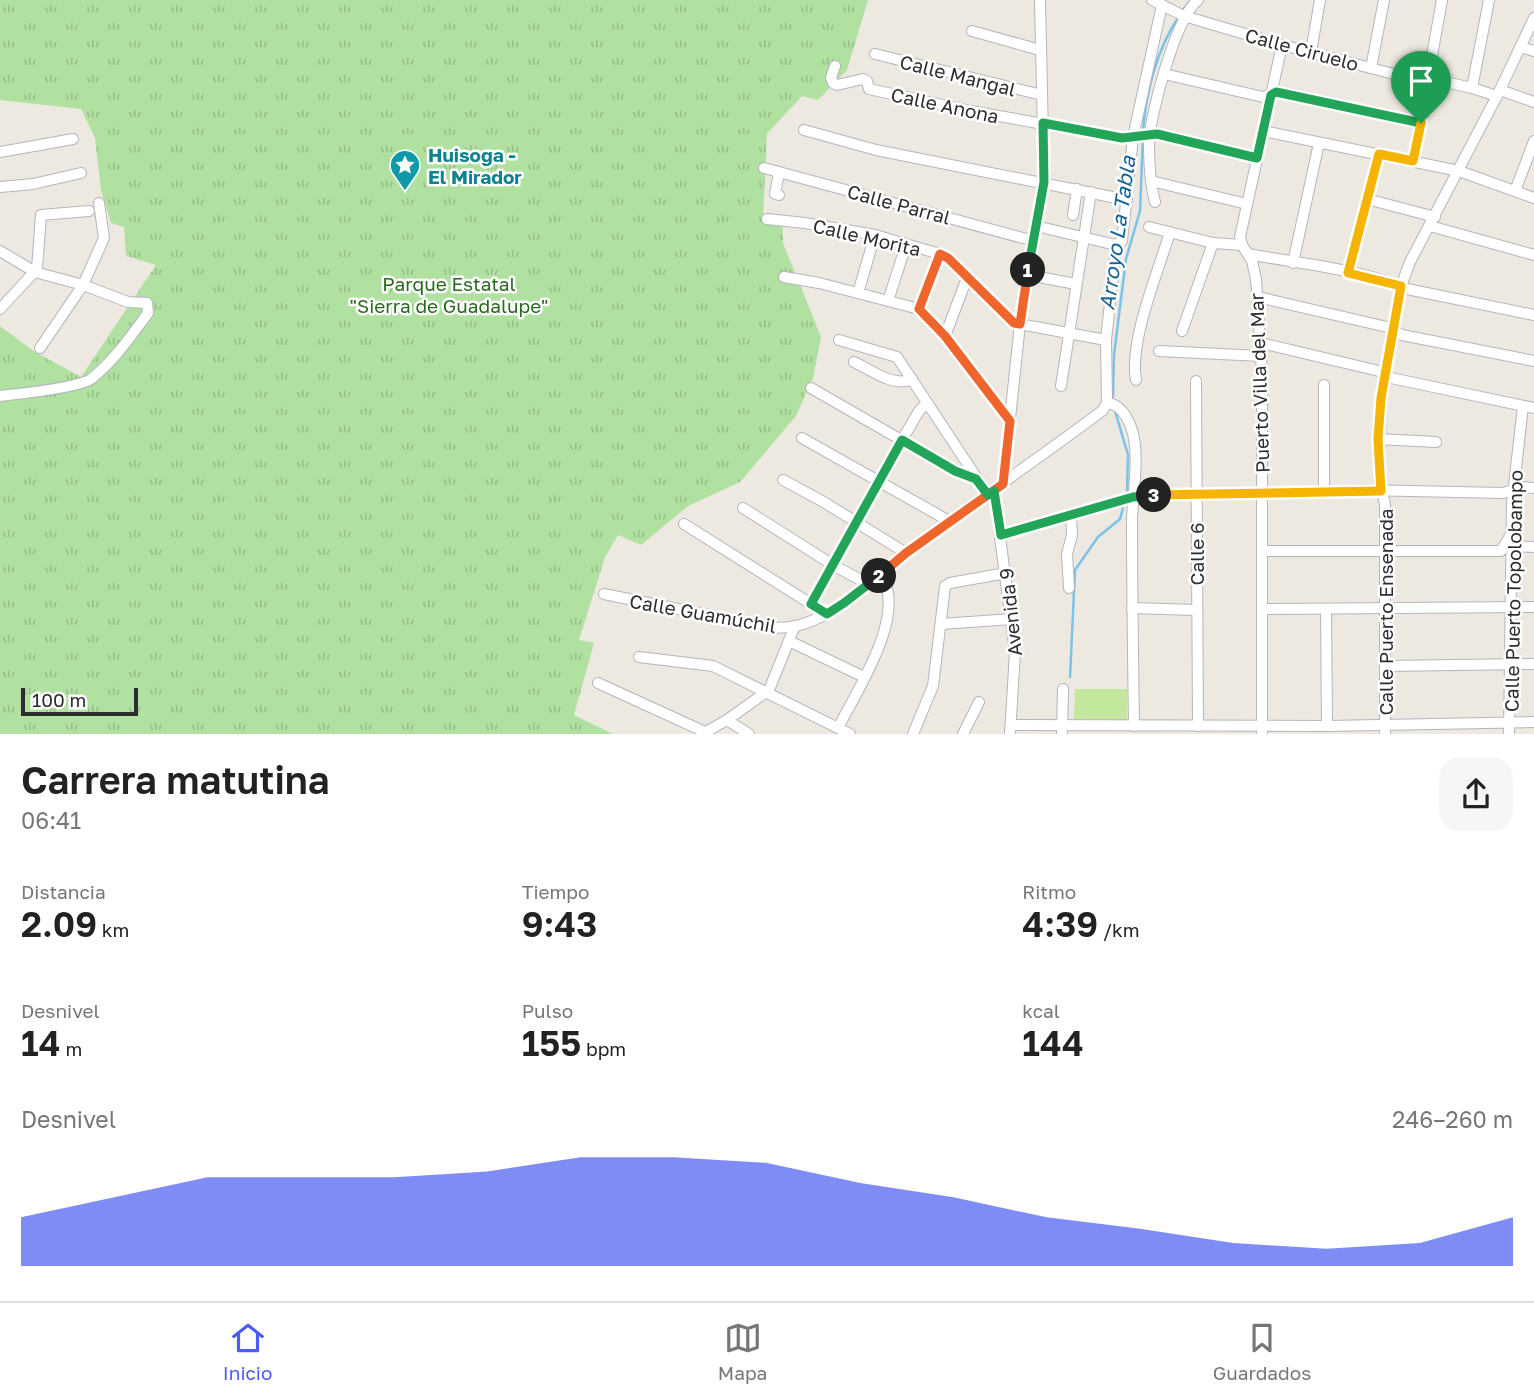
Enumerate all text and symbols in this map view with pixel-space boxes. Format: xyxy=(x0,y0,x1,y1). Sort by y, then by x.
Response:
street label: Calle Ciruelo xyxy=(1243,23,1361,75)
street label: Calle Mangal xyxy=(898,49,1018,101)
pin xyxy=(1391,51,1451,123)
icon: arrive xyxy=(1402,62,1440,100)
street label: Calle Anona xyxy=(889,82,1001,128)
place label: Huisoga - El Mirador xyxy=(428,143,522,188)
place icon: Huisoga - El Mirador xyxy=(388,148,422,192)
water label: Arroyo La Tabla xyxy=(1093,153,1141,312)
street label: Calle Parral xyxy=(845,179,953,229)
street label: Calle Morita xyxy=(811,213,923,261)
pin: 1 xyxy=(1010,252,1046,288)
text: 1 xyxy=(1023,258,1032,281)
park label: Parque Estatal "Sierra de Guadalupe" xyxy=(350,272,548,317)
street label: Puerto Villa del Mar xyxy=(1244,292,1274,473)
street label: Calle Puerto Topolobampo xyxy=(1499,470,1527,712)
pin: 3 xyxy=(1136,477,1172,512)
text: 3 xyxy=(1148,483,1159,506)
street label: Calle Puerto Ensenada xyxy=(1374,508,1397,716)
street label: Calle 6 xyxy=(1185,523,1208,585)
pin: 2 xyxy=(862,558,896,594)
text: 2 xyxy=(873,564,884,587)
street label: Avenida 9 xyxy=(994,567,1026,657)
street label: Calle Guamúchil xyxy=(628,589,778,637)
scale bar xyxy=(21,685,138,717)
text: 100 m xyxy=(32,688,86,711)
text: Carrera matutina xyxy=(21,757,330,802)
button: share xyxy=(1439,757,1513,831)
text: 06:41 xyxy=(21,806,81,834)
text: Distancia xyxy=(21,880,106,903)
text: Tiempo xyxy=(522,880,589,903)
text: Ritmo xyxy=(1022,880,1076,903)
text: 2.09 xyxy=(21,903,97,945)
text: 9:43 xyxy=(522,903,597,945)
text: 4:39 xyxy=(1022,903,1098,945)
text: km xyxy=(97,918,129,941)
text: /km xyxy=(1098,918,1140,941)
text: Desnivel xyxy=(21,999,100,1022)
text: Pulso xyxy=(522,999,573,1022)
text: kcal xyxy=(1022,999,1060,1022)
text: 14 xyxy=(21,1022,61,1064)
text: 155 xyxy=(522,1022,581,1064)
text: 144 xyxy=(1022,1022,1084,1064)
text: m xyxy=(61,1037,82,1060)
text: bpm xyxy=(581,1037,626,1060)
text: Desnivel xyxy=(21,1105,116,1133)
text: 246–260 m xyxy=(1392,1105,1513,1133)
tab: Inicio xyxy=(223,1319,272,1384)
tab: Mapa xyxy=(718,1319,767,1384)
tab: Guardados xyxy=(1213,1319,1311,1384)

